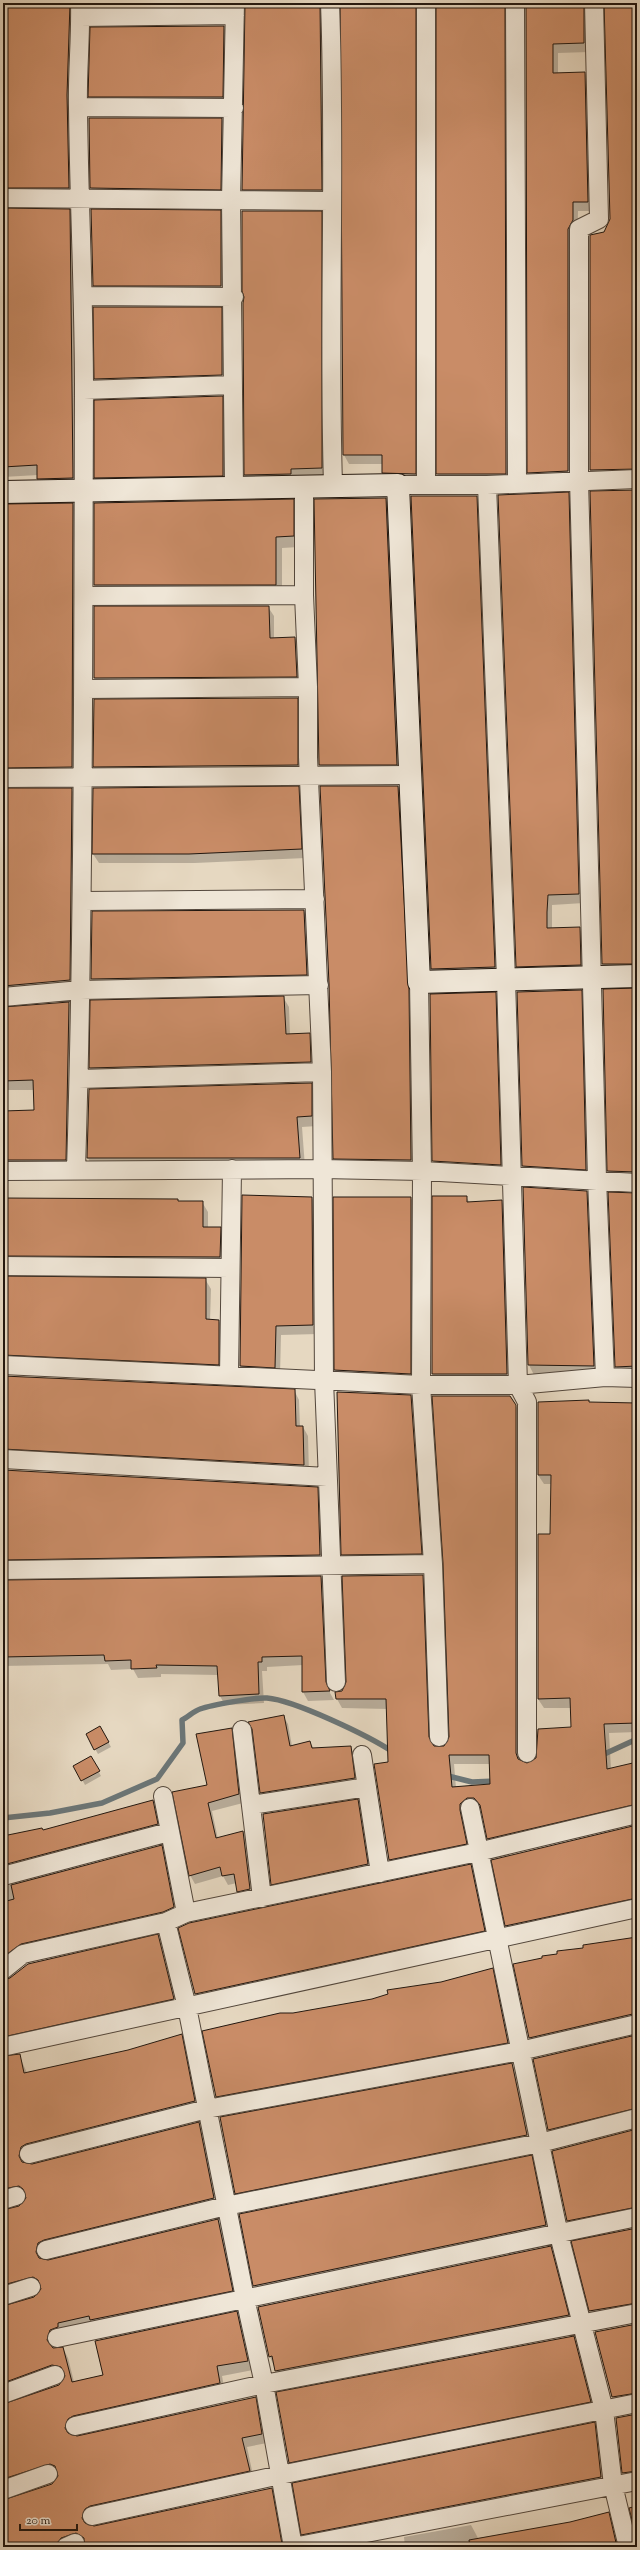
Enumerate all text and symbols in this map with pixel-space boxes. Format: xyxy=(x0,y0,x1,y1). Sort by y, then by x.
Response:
scale bar xyxy=(20,2506,77,2532)
text: 20 m xyxy=(26,2512,51,2530)

